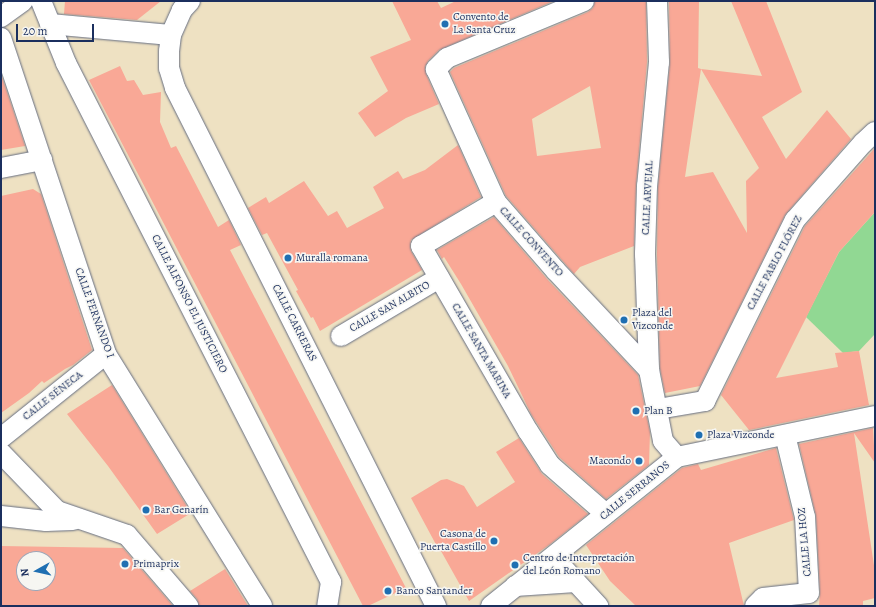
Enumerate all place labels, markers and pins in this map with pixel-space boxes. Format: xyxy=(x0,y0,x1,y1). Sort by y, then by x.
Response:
place label: Convento de La Santa Cruz xyxy=(453,11,515,37)
marker: Convento de La Santa Cruz xyxy=(440,19,450,29)
place label: Muralla romana xyxy=(296,251,368,265)
marker: Muralla romana xyxy=(283,253,293,263)
place label: Plaza del Vizconde xyxy=(632,307,673,333)
marker: Plaza del Vizconde xyxy=(619,315,629,325)
place label: Plan B xyxy=(644,404,673,418)
marker: Plan B xyxy=(631,406,641,416)
place label: Plaza Vizconde xyxy=(707,428,775,442)
marker: Plaza Vizconde xyxy=(694,430,704,440)
place label: Macondo xyxy=(589,454,631,468)
marker: Macondo xyxy=(634,456,644,466)
place label: Bar Genarín xyxy=(154,503,209,517)
marker: Bar Genarín xyxy=(141,505,151,515)
place label: Casona de Puerta Castillo xyxy=(420,528,486,554)
marker: Casona de Puerta Castillo xyxy=(489,536,499,546)
place label: Centro de Interpretación del León Romano xyxy=(523,552,635,578)
place label: Primaprix xyxy=(133,557,179,571)
marker: Primaprix xyxy=(120,559,130,569)
marker: Centro de Interpretación del León Romano xyxy=(510,560,520,570)
place label: Banco Santander xyxy=(396,584,472,598)
marker: Banco Santander xyxy=(383,586,393,596)

